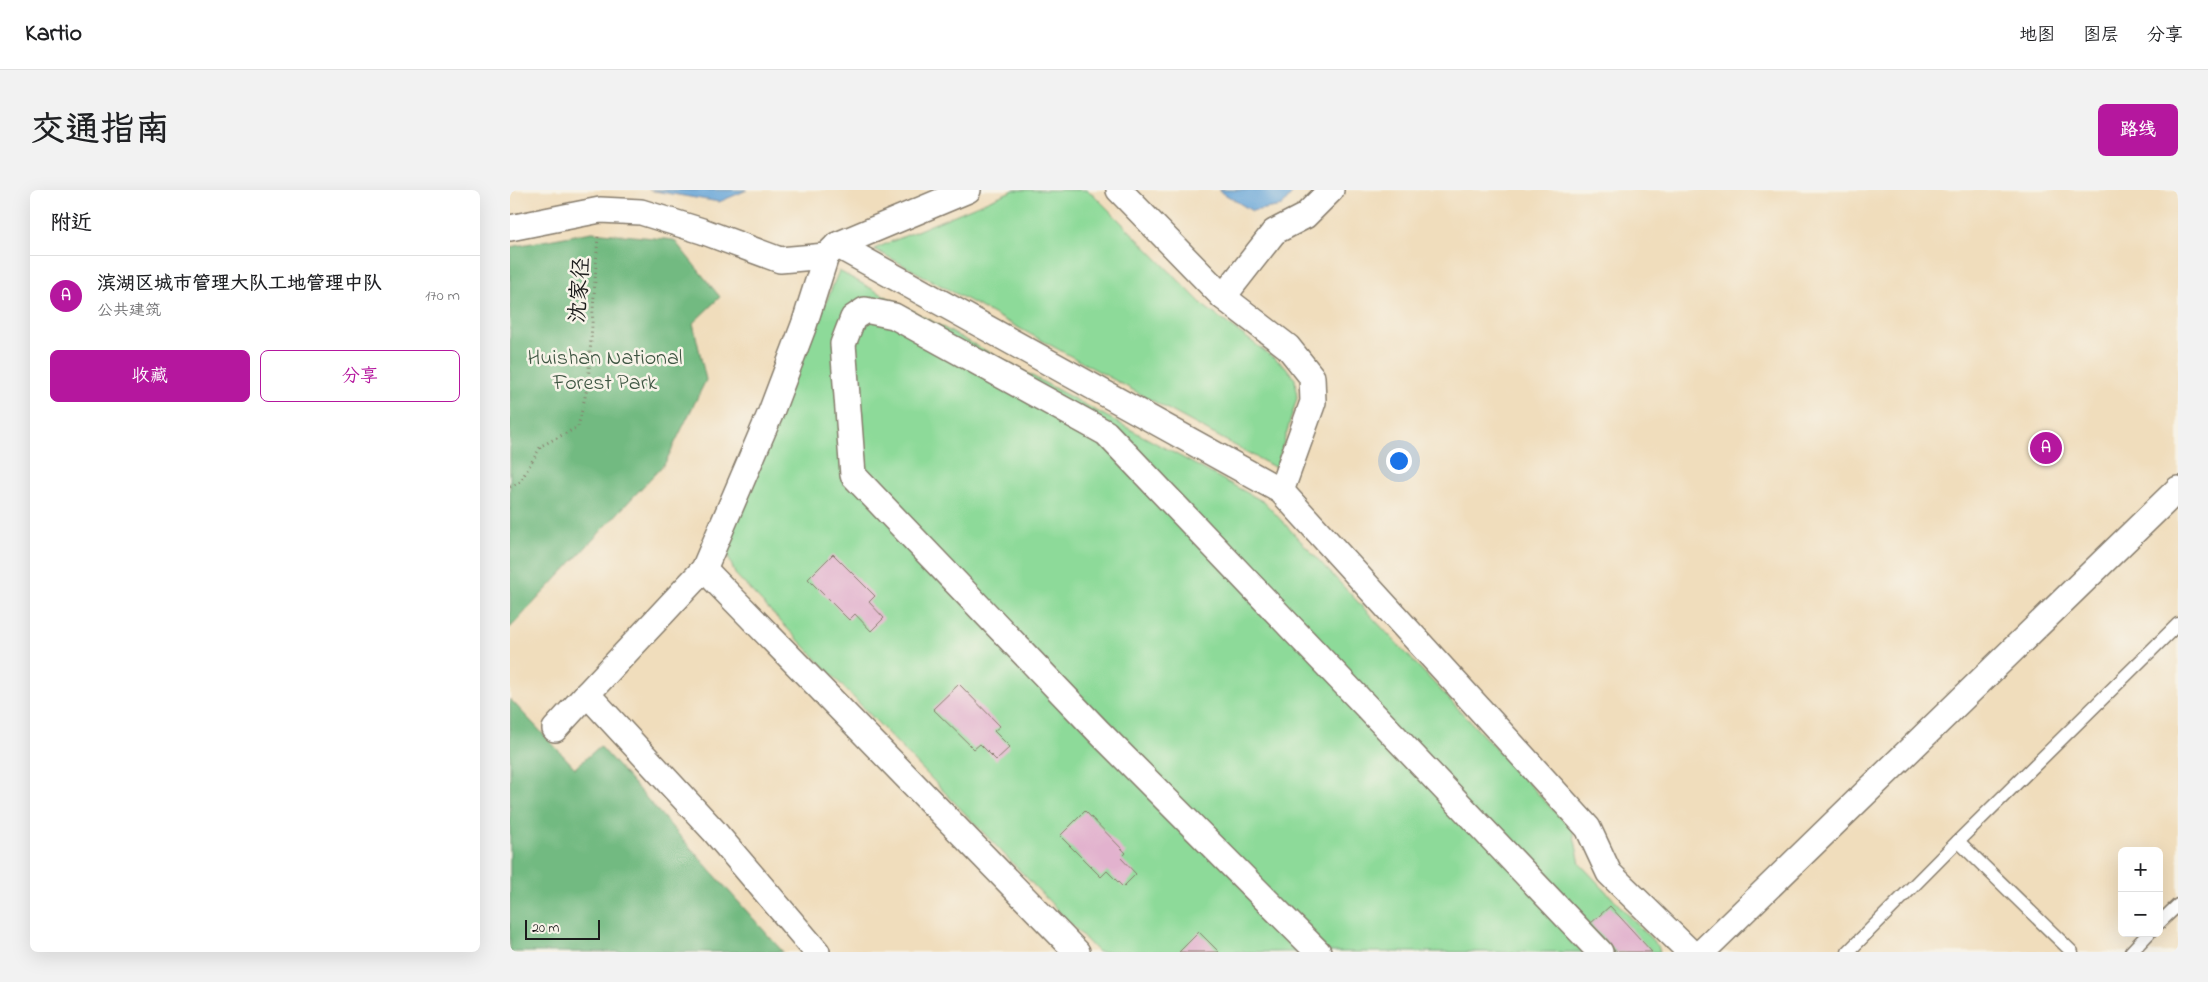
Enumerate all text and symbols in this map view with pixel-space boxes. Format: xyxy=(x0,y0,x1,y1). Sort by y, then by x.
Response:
text: Kartio xyxy=(25,17,82,52)
text: 地图 xyxy=(2019,23,2055,49)
text: 图层 xyxy=(2083,23,2119,49)
text: 分享 xyxy=(2147,23,2183,49)
button: 路线 xyxy=(2098,104,2178,156)
text: 交通指南 xyxy=(30,106,170,157)
text: 附近 xyxy=(50,209,92,239)
street label: 沈家径 xyxy=(563,256,599,324)
text: 滨湖区城市管理大队工地管理中队 xyxy=(97,271,382,298)
text: A xyxy=(61,284,71,308)
text: 170 m xyxy=(425,284,460,308)
text: 公共建筑 xyxy=(97,299,161,323)
park label: Huishan National Forest Park xyxy=(527,343,683,400)
button: 收藏 xyxy=(50,350,250,402)
button: 分享 xyxy=(260,350,460,402)
pin: A xyxy=(2030,429,2062,467)
your location xyxy=(1386,448,1412,474)
map controls xyxy=(2118,847,2163,937)
button: + xyxy=(2118,847,2163,892)
button: − xyxy=(2118,892,2163,937)
scale bar xyxy=(525,917,600,940)
text: 20 m xyxy=(532,918,559,939)

